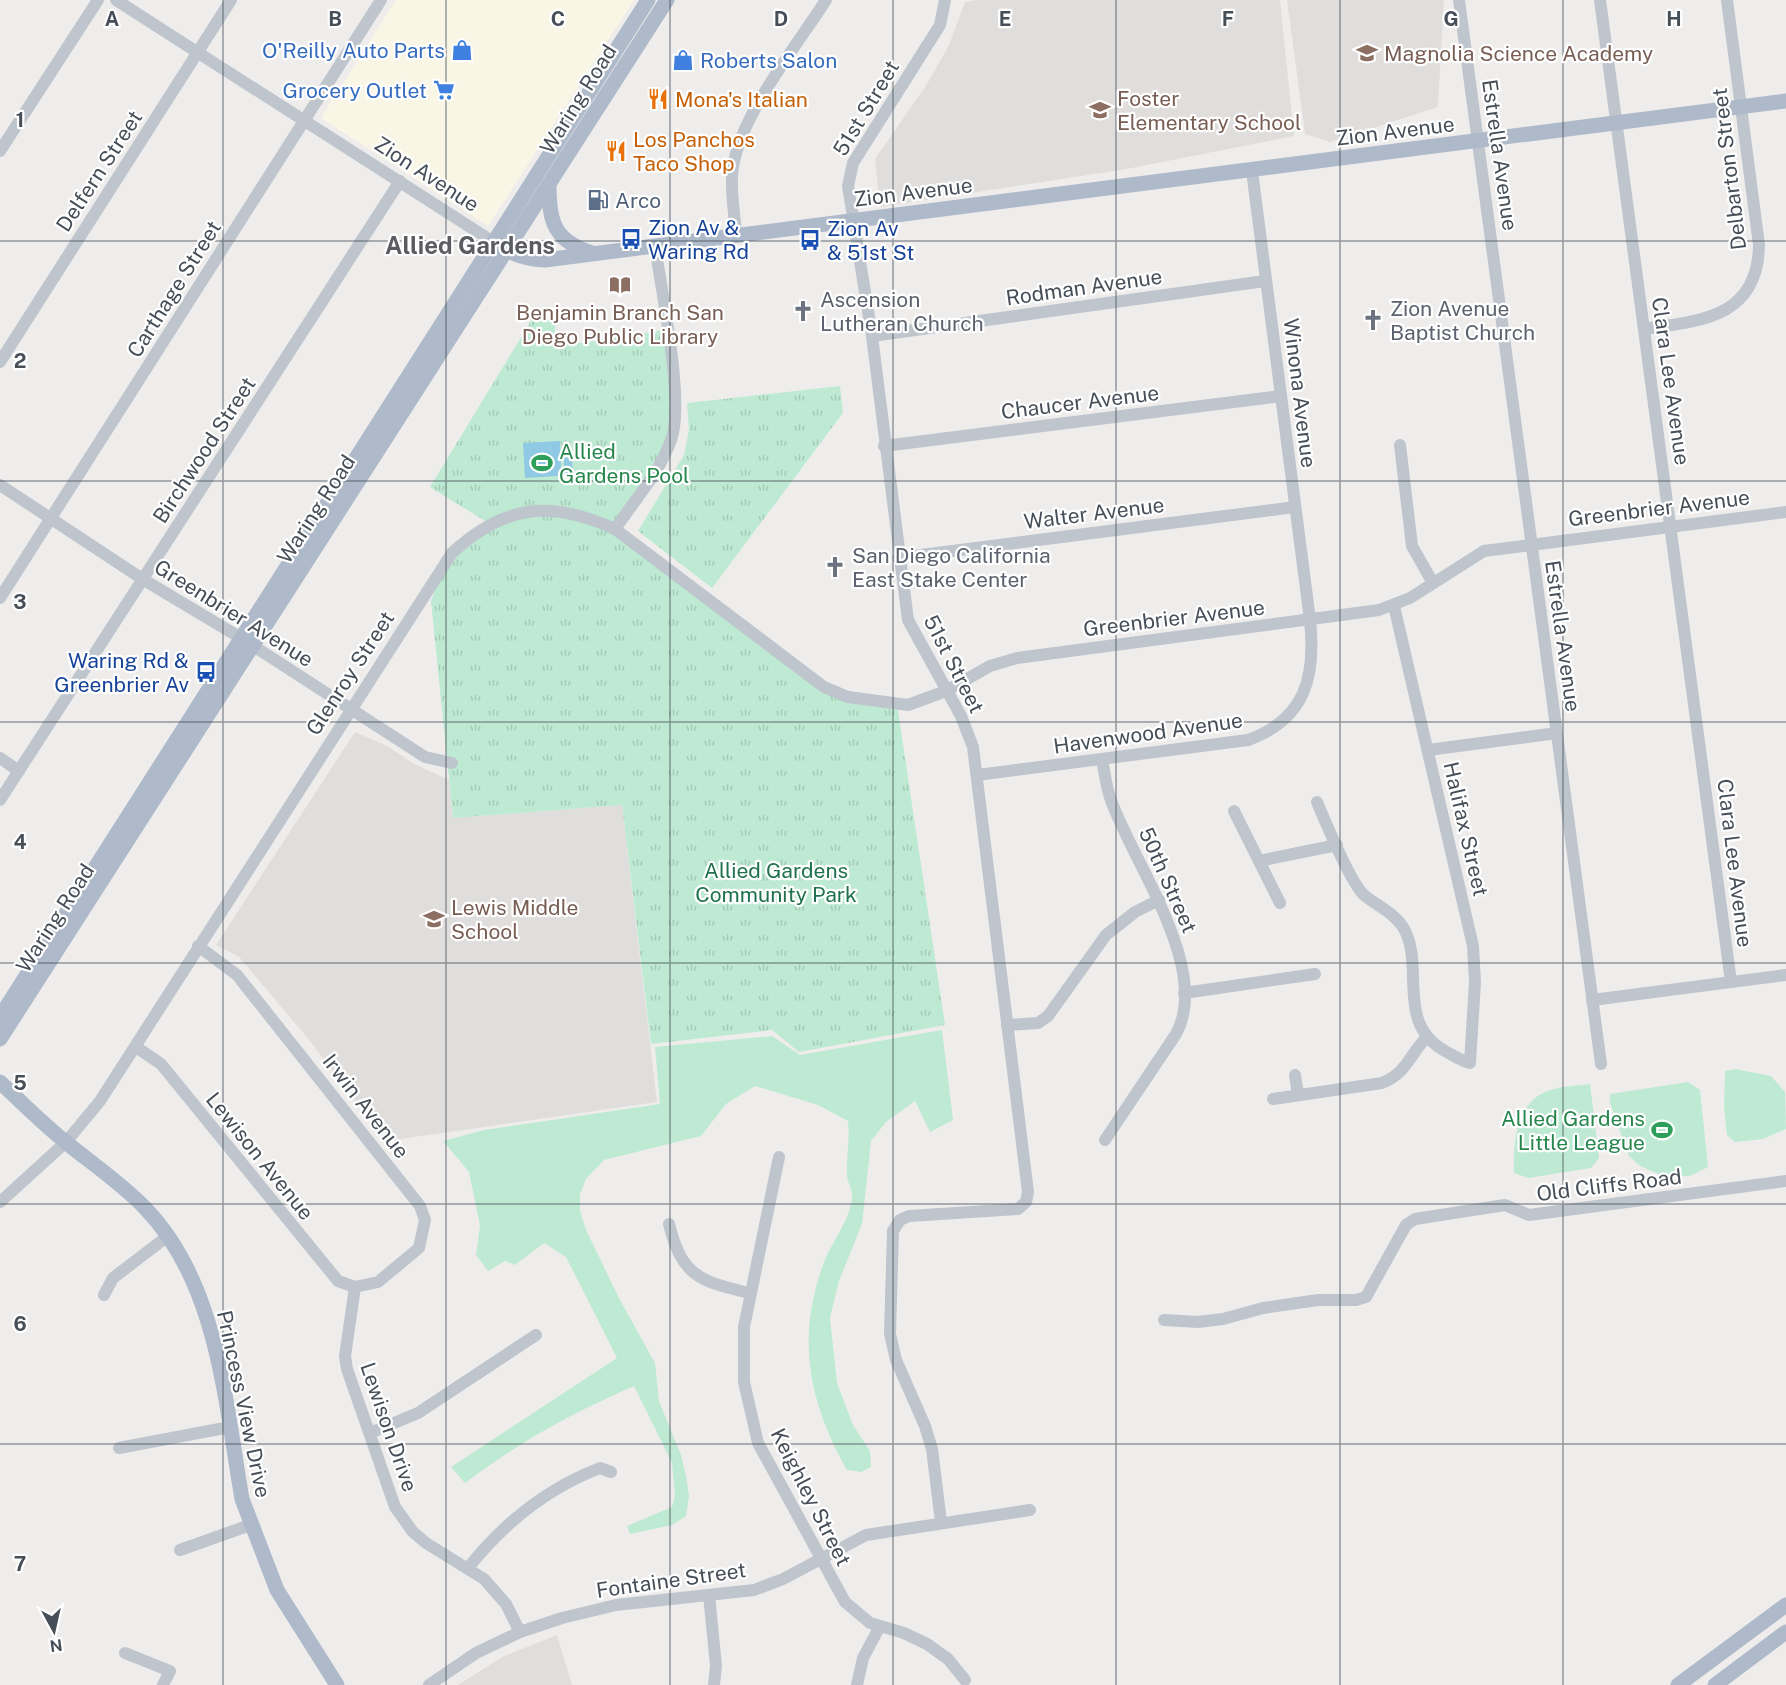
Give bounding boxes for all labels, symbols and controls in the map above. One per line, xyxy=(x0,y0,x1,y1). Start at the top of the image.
text: A xyxy=(105,7,119,31)
text: B xyxy=(328,7,342,31)
text: C xyxy=(551,7,565,31)
text: D xyxy=(774,7,788,31)
text: E xyxy=(999,7,1011,31)
text: F xyxy=(1222,7,1234,31)
text: G xyxy=(1443,7,1459,31)
text: H xyxy=(1666,7,1682,31)
place label: O'Reilly Auto Parts xyxy=(262,38,445,63)
shop icon: O'Reilly Auto Parts xyxy=(450,38,474,62)
street label: Waring Road xyxy=(534,40,622,158)
school or university icon: Magnolia Science Academy xyxy=(1355,41,1379,65)
place label: Magnolia Science Academy xyxy=(1384,41,1653,66)
shop icon: Roberts Salon xyxy=(671,48,695,72)
place label: Roberts Salon xyxy=(700,48,837,73)
street label: 51st Street xyxy=(828,56,904,160)
place label: Grocery Outlet xyxy=(283,78,427,103)
supermarket icon: Grocery Outlet xyxy=(432,78,456,102)
street label: Estrella Avenue xyxy=(1477,78,1523,232)
place label: Foster Elementary School xyxy=(1117,86,1301,135)
restaurant icon: Mona's Italian xyxy=(646,87,670,111)
place label: Mona's Italian xyxy=(675,87,808,112)
street label: Delbarton Street xyxy=(1707,87,1751,251)
school or university icon: Foster Elementary School xyxy=(1088,98,1112,122)
street label: Delfern Street xyxy=(51,106,147,236)
text: 1 xyxy=(16,108,24,132)
street label: Zion Avenue xyxy=(1334,111,1456,151)
place label: Los Panchos Taco Shop xyxy=(633,127,755,176)
street label: Zion Avenue xyxy=(370,131,484,217)
restaurant icon: Los Panchos Taco Shop xyxy=(604,139,628,163)
street label: Zion Avenue xyxy=(852,172,974,212)
fuel station icon: Arco xyxy=(586,188,610,212)
place label: Arco xyxy=(615,188,661,213)
place label: Zion Av & Waring Rd xyxy=(648,215,749,264)
street label: Carthage Street xyxy=(122,216,226,362)
place label: Zion Av & 51st St xyxy=(827,216,914,265)
bus stop icon: Zion Av & Waring Rd xyxy=(619,227,643,251)
bus stop icon: Zion Av & 51st St xyxy=(798,228,822,252)
district label: Allied Gardens xyxy=(385,231,555,259)
street label: Rodman Avenue xyxy=(1004,264,1164,310)
library icon: Benjamin Branch San Diego Public Library xyxy=(608,273,632,297)
place label: Ascension Lutheran Church xyxy=(820,287,984,336)
street label: Clara Lee Avenue xyxy=(1647,295,1695,467)
place label: Zion Avenue Baptist Church xyxy=(1390,296,1535,345)
church icon: Ascension Lutheran Church xyxy=(791,299,815,323)
place label: Benjamin Branch San Diego Public Library xyxy=(516,300,724,349)
church icon: Zion Avenue Baptist Church xyxy=(1361,308,1385,332)
street label: Winona Avenue xyxy=(1278,317,1322,469)
text: 2 xyxy=(14,349,26,373)
street label: Birchwood Street xyxy=(147,372,261,528)
street label: Chaucer Avenue xyxy=(1000,380,1160,424)
place label: Allied Gardens Pool xyxy=(559,439,689,488)
street label: Waring Road xyxy=(272,450,360,568)
sports icon: Allied Gardens Pool xyxy=(530,451,554,475)
street label: Greenbrier Avenue xyxy=(1567,484,1751,532)
street label: Walter Avenue xyxy=(1022,492,1166,534)
place label: San Diego California East Stake Center xyxy=(852,543,1051,592)
street label: Greenbrier Avenue xyxy=(150,554,318,672)
church icon: San Diego California East Stake Center xyxy=(823,555,847,579)
street label: Estrella Avenue xyxy=(1540,559,1586,713)
text: 3 xyxy=(13,590,27,614)
street label: Greenbrier Avenue xyxy=(1082,594,1266,642)
street label: Glenroy Street xyxy=(301,606,399,740)
street label: 51st Street xyxy=(919,611,989,717)
place label: Waring Rd & Greenbrier Av xyxy=(54,648,189,697)
bus stop icon: Waring Rd & Greenbrier Av xyxy=(194,660,218,684)
street label: Havenwood Avenue xyxy=(1052,707,1244,759)
street label: Halifax Street xyxy=(1438,759,1494,899)
street label: Clara Lee Avenue xyxy=(1712,777,1758,949)
street label: 50th Street xyxy=(1134,823,1202,937)
text: 4 xyxy=(13,830,27,854)
park label: Allied Gardens Community Park xyxy=(695,858,857,907)
street label: Waring Road xyxy=(11,859,99,977)
place label: Lewis Middle School xyxy=(451,895,578,944)
school or university icon: Lewis Middle School xyxy=(422,907,446,931)
street label: Irwin Avenue xyxy=(318,1049,414,1163)
text: 5 xyxy=(13,1071,27,1095)
street label: Lewison Avenue xyxy=(201,1087,319,1225)
place label: Allied Gardens Little League xyxy=(1501,1106,1645,1155)
sports icon: Allied Gardens Little League xyxy=(1650,1118,1674,1142)
street label: Old Cliffs Road xyxy=(1535,1164,1683,1206)
street label: Princess View Drive xyxy=(212,1308,276,1500)
text: 6 xyxy=(13,1312,27,1336)
street label: Lewison Drive xyxy=(355,1359,423,1495)
street label: Keighley Street xyxy=(766,1424,856,1570)
text: 7 xyxy=(14,1552,26,1576)
street label: Fontaine Street xyxy=(594,1557,748,1603)
north arrow xyxy=(24,1601,84,1661)
text: N xyxy=(48,1635,64,1656)

